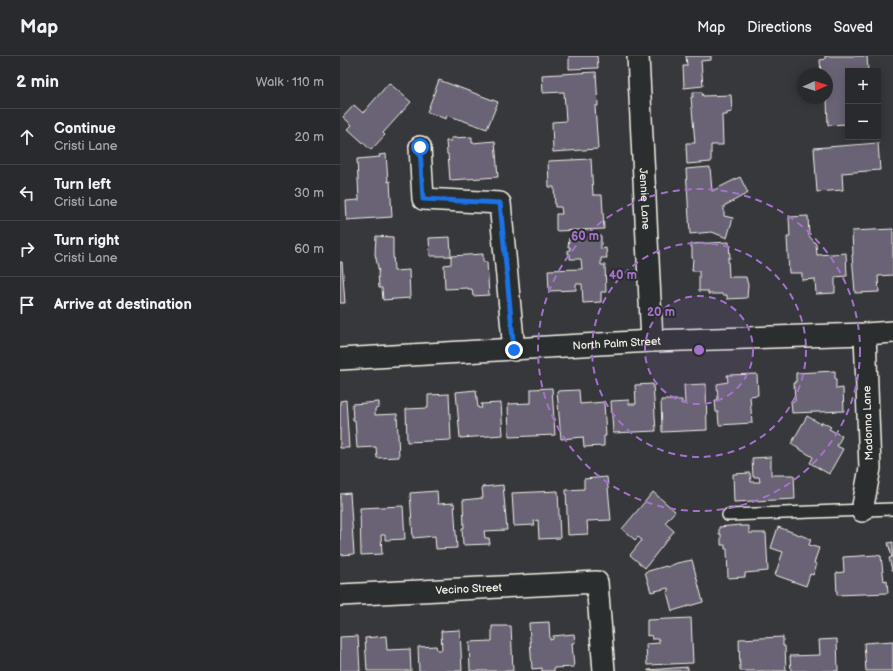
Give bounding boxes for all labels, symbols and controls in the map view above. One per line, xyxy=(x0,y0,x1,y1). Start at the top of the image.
text: Map xyxy=(20,16,58,39)
text: Map xyxy=(697,19,725,36)
text: Directions xyxy=(747,19,812,36)
text: Saved xyxy=(834,19,873,36)
north arrow xyxy=(797,68,833,104)
map controls xyxy=(845,68,881,140)
button: + xyxy=(845,68,881,104)
text: 2 min xyxy=(16,72,59,92)
text: Walk · 110 m xyxy=(256,74,324,90)
button: − xyxy=(845,104,881,140)
text: Continue xyxy=(54,119,116,138)
icon: ahead xyxy=(16,126,38,148)
text: 20 m xyxy=(294,129,324,145)
text: Cristi Lane xyxy=(54,138,117,154)
route start xyxy=(411,138,429,156)
street label: Jennie Lane xyxy=(637,168,653,230)
text: Turn left xyxy=(54,175,111,194)
icon: left xyxy=(16,182,38,204)
text: 30 m xyxy=(294,185,324,201)
text: Cristi Lane xyxy=(54,194,117,210)
text: 60 m xyxy=(571,229,599,244)
text: Turn right xyxy=(54,231,119,250)
icon: right xyxy=(16,238,38,260)
text: 60 m xyxy=(294,241,324,257)
text: Cristi Lane xyxy=(54,250,117,266)
text: 40 m xyxy=(609,268,637,283)
icon: arrive xyxy=(16,294,38,316)
text: Arrive at destination xyxy=(54,295,192,314)
text: 20 m xyxy=(647,305,675,320)
street label: North Palm Street xyxy=(572,334,661,352)
route end xyxy=(505,341,523,359)
centre of rings xyxy=(692,343,706,357)
street label: Madonna Lane xyxy=(860,385,876,461)
street label: Vecino Street xyxy=(435,580,503,597)

